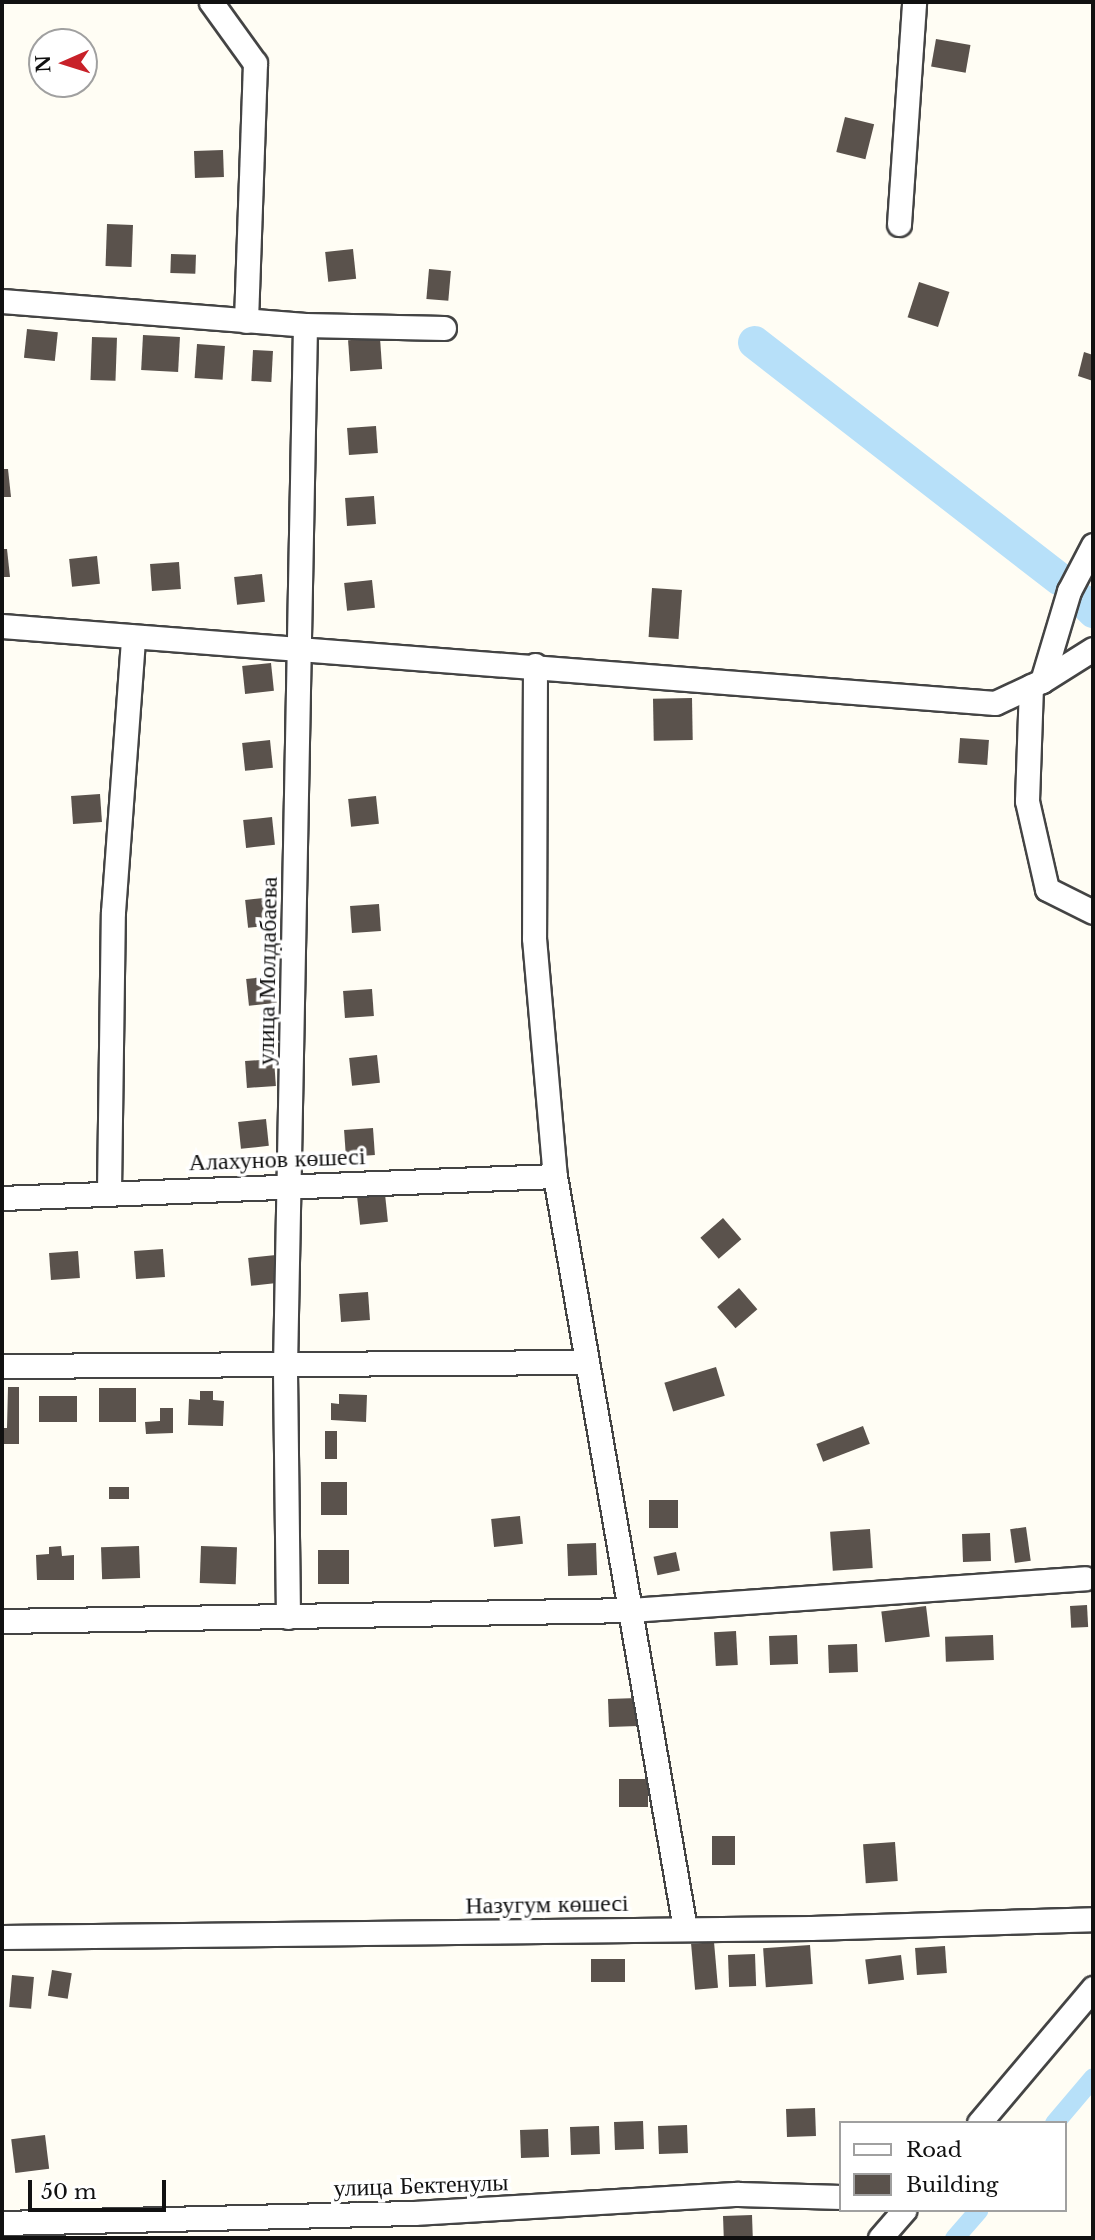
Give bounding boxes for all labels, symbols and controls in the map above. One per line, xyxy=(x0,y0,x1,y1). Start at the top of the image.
north arrow xyxy=(28,28,98,98)
text: N xyxy=(32,54,55,74)
street label: улица Молдабаева xyxy=(251,876,283,1066)
street label: Алахунов көшесі xyxy=(188,1142,366,1176)
street label: Назугум көшесі xyxy=(465,1888,629,1920)
legend xyxy=(839,2121,1067,2212)
text: Road xyxy=(906,2137,962,2163)
scale bar xyxy=(32,2166,170,2210)
street label: улица Бектенулы xyxy=(333,2168,509,2202)
text: Building xyxy=(906,2172,998,2198)
text: 50 m xyxy=(41,2179,96,2205)

